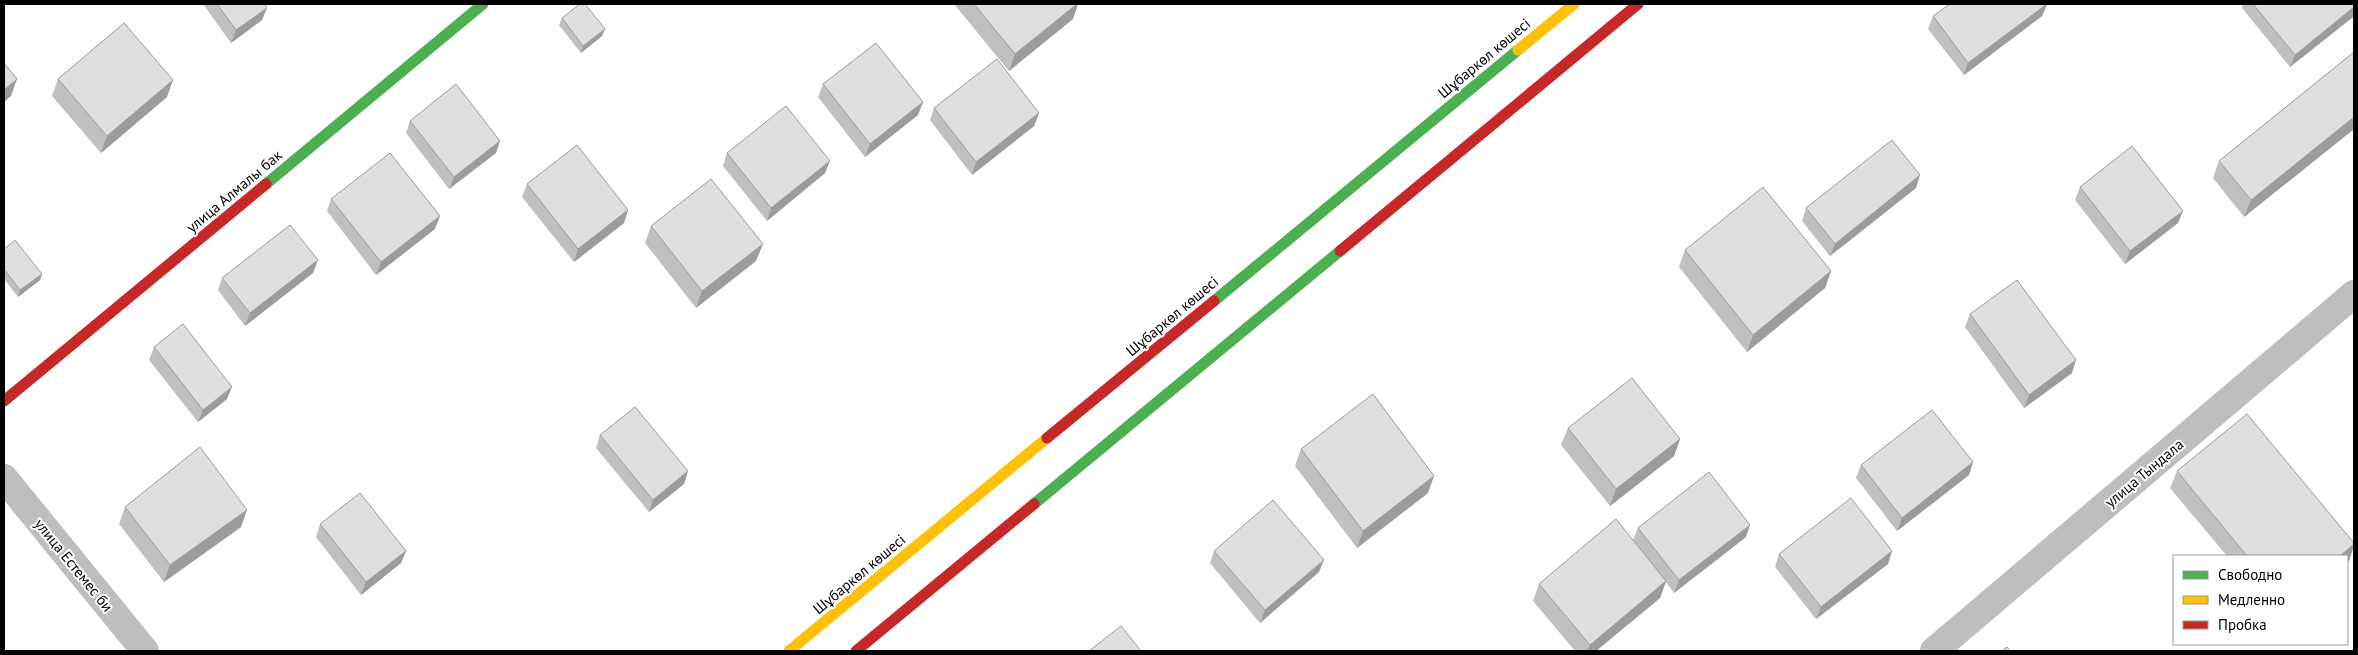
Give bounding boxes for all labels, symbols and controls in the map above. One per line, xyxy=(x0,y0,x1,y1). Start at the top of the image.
street label: Шұбаркөл көшесі xyxy=(1434,14,1534,102)
street label: улица Алмалы бак xyxy=(182,145,286,237)
street label: Шұбаркөл көшесі xyxy=(1122,272,1222,360)
street label: улица Тындала xyxy=(2101,435,2187,511)
street label: улица Естемес би xyxy=(31,515,117,615)
street label: Шұбаркөл көшесі xyxy=(809,530,909,618)
legend xyxy=(2173,555,2348,645)
text: Свободно xyxy=(2218,565,2282,584)
text: Медленно xyxy=(2218,590,2285,609)
text: Пробка xyxy=(2218,615,2267,634)

